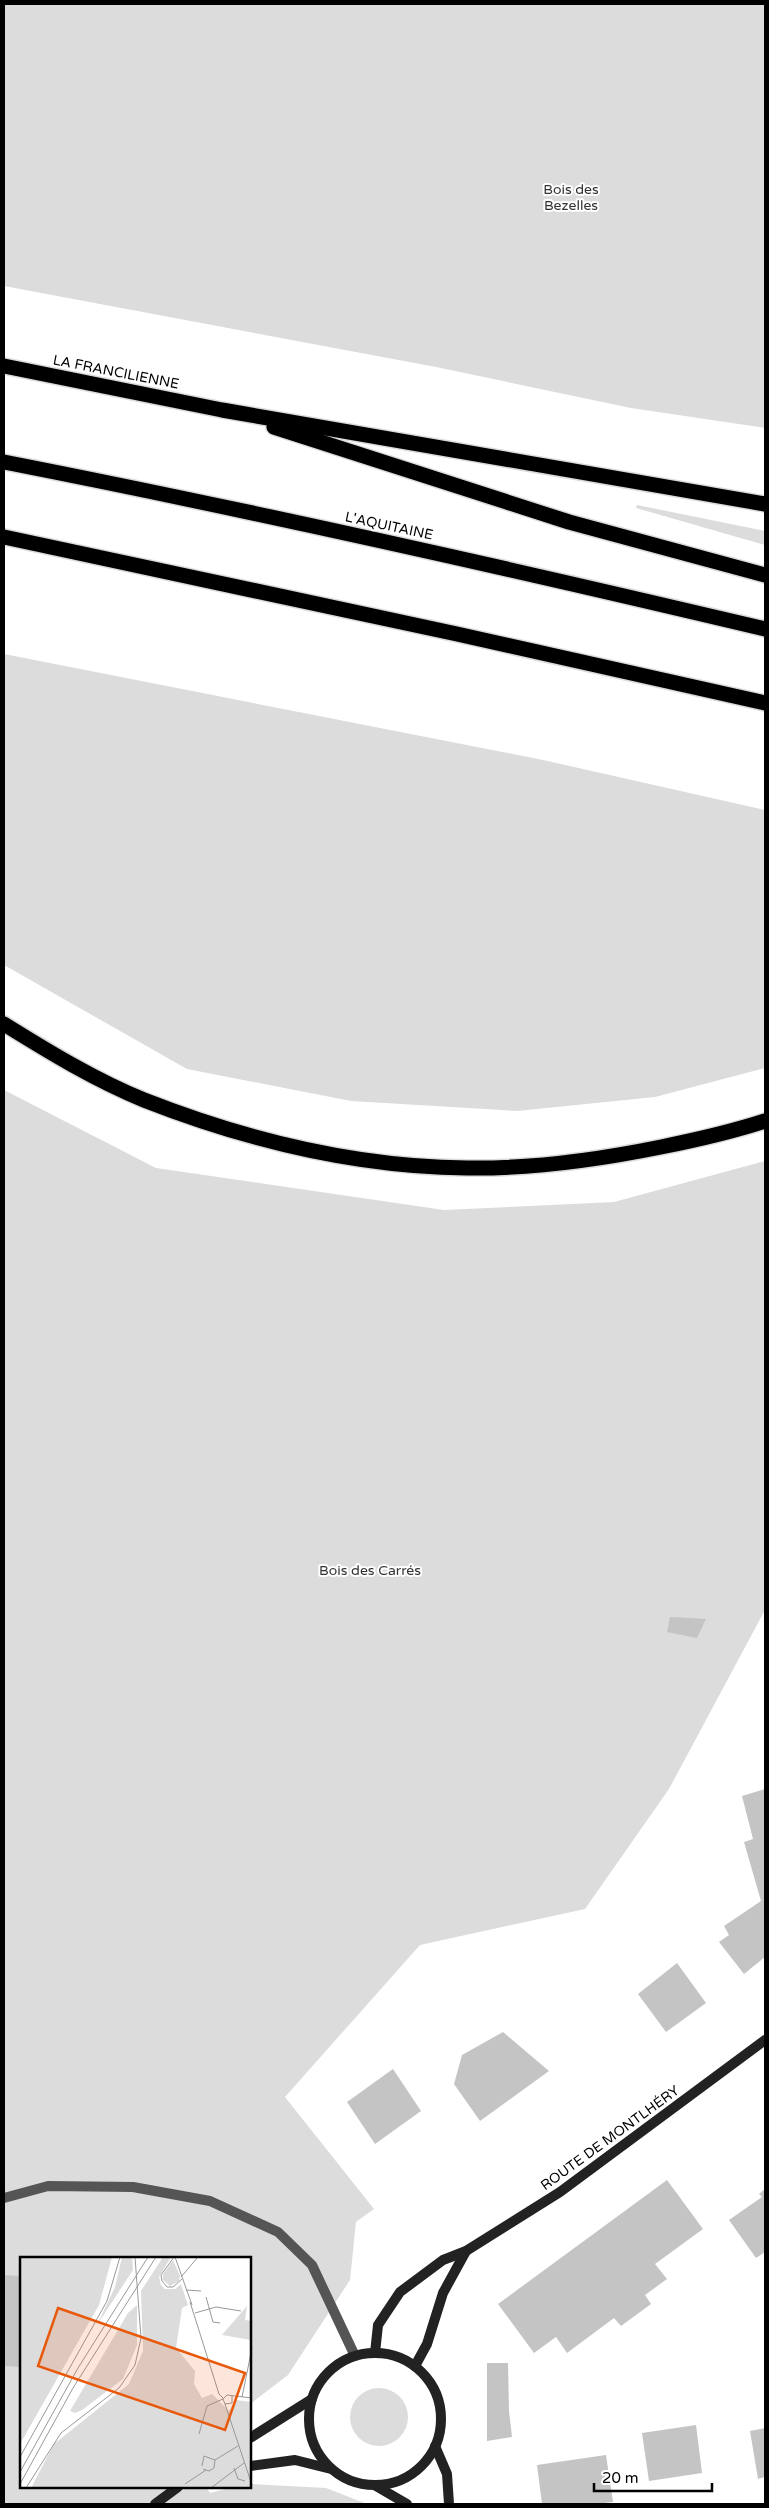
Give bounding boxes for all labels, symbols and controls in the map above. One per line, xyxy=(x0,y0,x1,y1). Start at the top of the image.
park label: Bois des Bezelles xyxy=(543,181,599,214)
street label: LA FRANCILIENNE xyxy=(51,351,181,393)
street label: L'AQUITAINE xyxy=(343,508,435,544)
park label: Bois des Carrés xyxy=(319,1562,421,1579)
street label: ROUTE DE MONTLHÉRY xyxy=(537,2082,683,2194)
inset map xyxy=(20,2257,251,2488)
scale bar xyxy=(594,2460,712,2492)
text: 20 m xyxy=(602,2469,639,2487)

